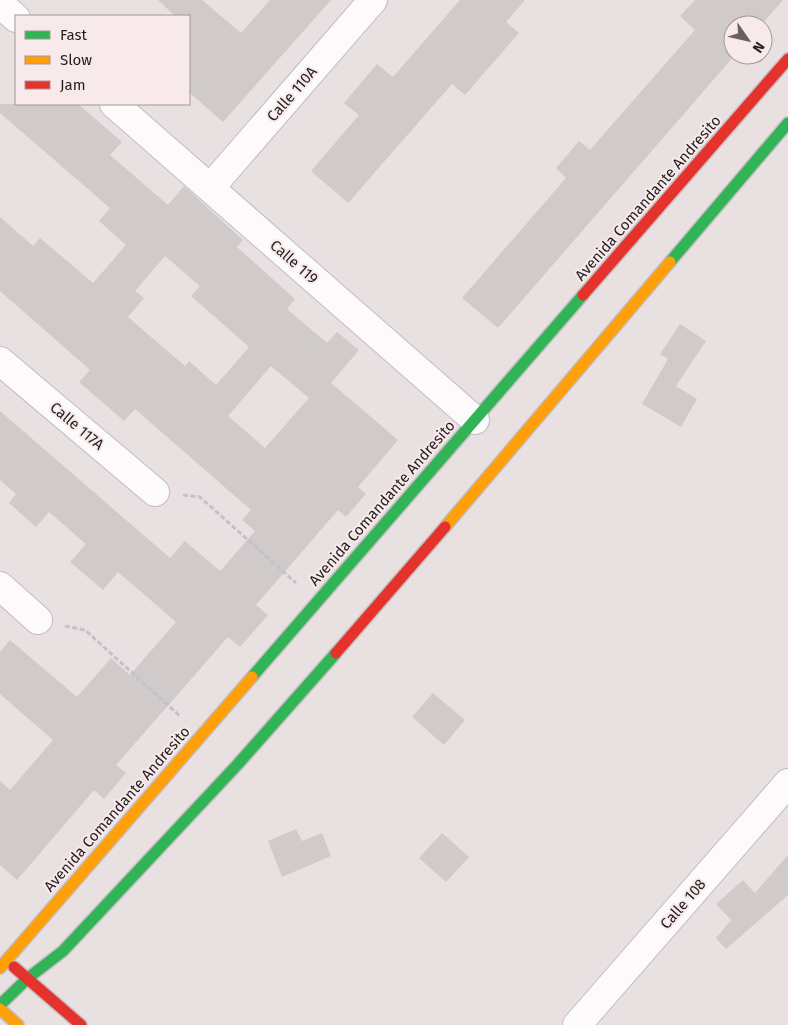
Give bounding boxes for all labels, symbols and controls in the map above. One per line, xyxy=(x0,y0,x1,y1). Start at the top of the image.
legend xyxy=(15,15,190,105)
north arrow xyxy=(723,15,773,65)
text: Fast xyxy=(60,26,87,44)
text: N xyxy=(749,38,768,56)
text: Slow xyxy=(60,51,92,69)
street label: Calle 110A xyxy=(263,63,321,125)
text: Jam xyxy=(60,76,86,94)
street label: Avenida Comandante Andresito xyxy=(571,112,725,284)
street label: Calle 119 xyxy=(266,236,322,288)
street label: Calle 117A xyxy=(46,398,108,454)
street label: Avenida Comandante Andresito xyxy=(305,417,459,589)
street label: Avenida Comandante Andresito xyxy=(40,723,194,895)
street label: Calle 108 xyxy=(656,875,710,933)

